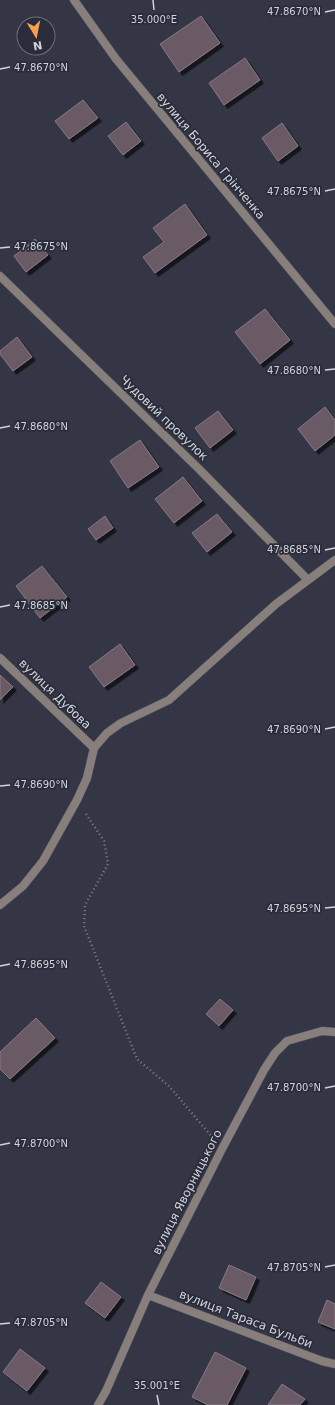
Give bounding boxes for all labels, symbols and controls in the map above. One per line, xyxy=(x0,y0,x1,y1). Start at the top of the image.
text: 47.8670°N xyxy=(267,6,321,17)
text: 35.000°E xyxy=(131,14,177,25)
north arrow xyxy=(16,16,56,56)
text: N xyxy=(32,38,43,53)
text: 47.8670°N xyxy=(14,62,68,73)
street label: вулиця Бориса Грінченка xyxy=(154,90,268,222)
text: 47.8675°N xyxy=(267,186,321,197)
text: 47.8675°N xyxy=(14,241,68,252)
text: 47.8680°N xyxy=(267,365,321,376)
street label: Чудовий провулок xyxy=(117,372,211,464)
text: 47.8680°N xyxy=(14,421,68,432)
text: 47.8685°N xyxy=(267,544,321,555)
text: 47.8685°N xyxy=(14,600,68,611)
street label: вулиця Дубова xyxy=(16,656,94,732)
text: 47.8690°N xyxy=(267,724,321,735)
text: 47.8690°N xyxy=(14,779,68,790)
text: 47.8695°N xyxy=(267,903,321,914)
text: 47.8695°N xyxy=(14,959,68,970)
text: 47.8700°N xyxy=(267,1082,321,1093)
street label: вулиця Яворницького xyxy=(149,1127,225,1257)
text: 47.8700°N xyxy=(14,1138,68,1149)
text: 47.8705°N xyxy=(267,1262,321,1273)
street label: вулиця Тараса Бульби xyxy=(177,1287,315,1351)
text: 47.8705°N xyxy=(14,1317,68,1328)
text: 35.001°E xyxy=(134,1380,180,1391)

